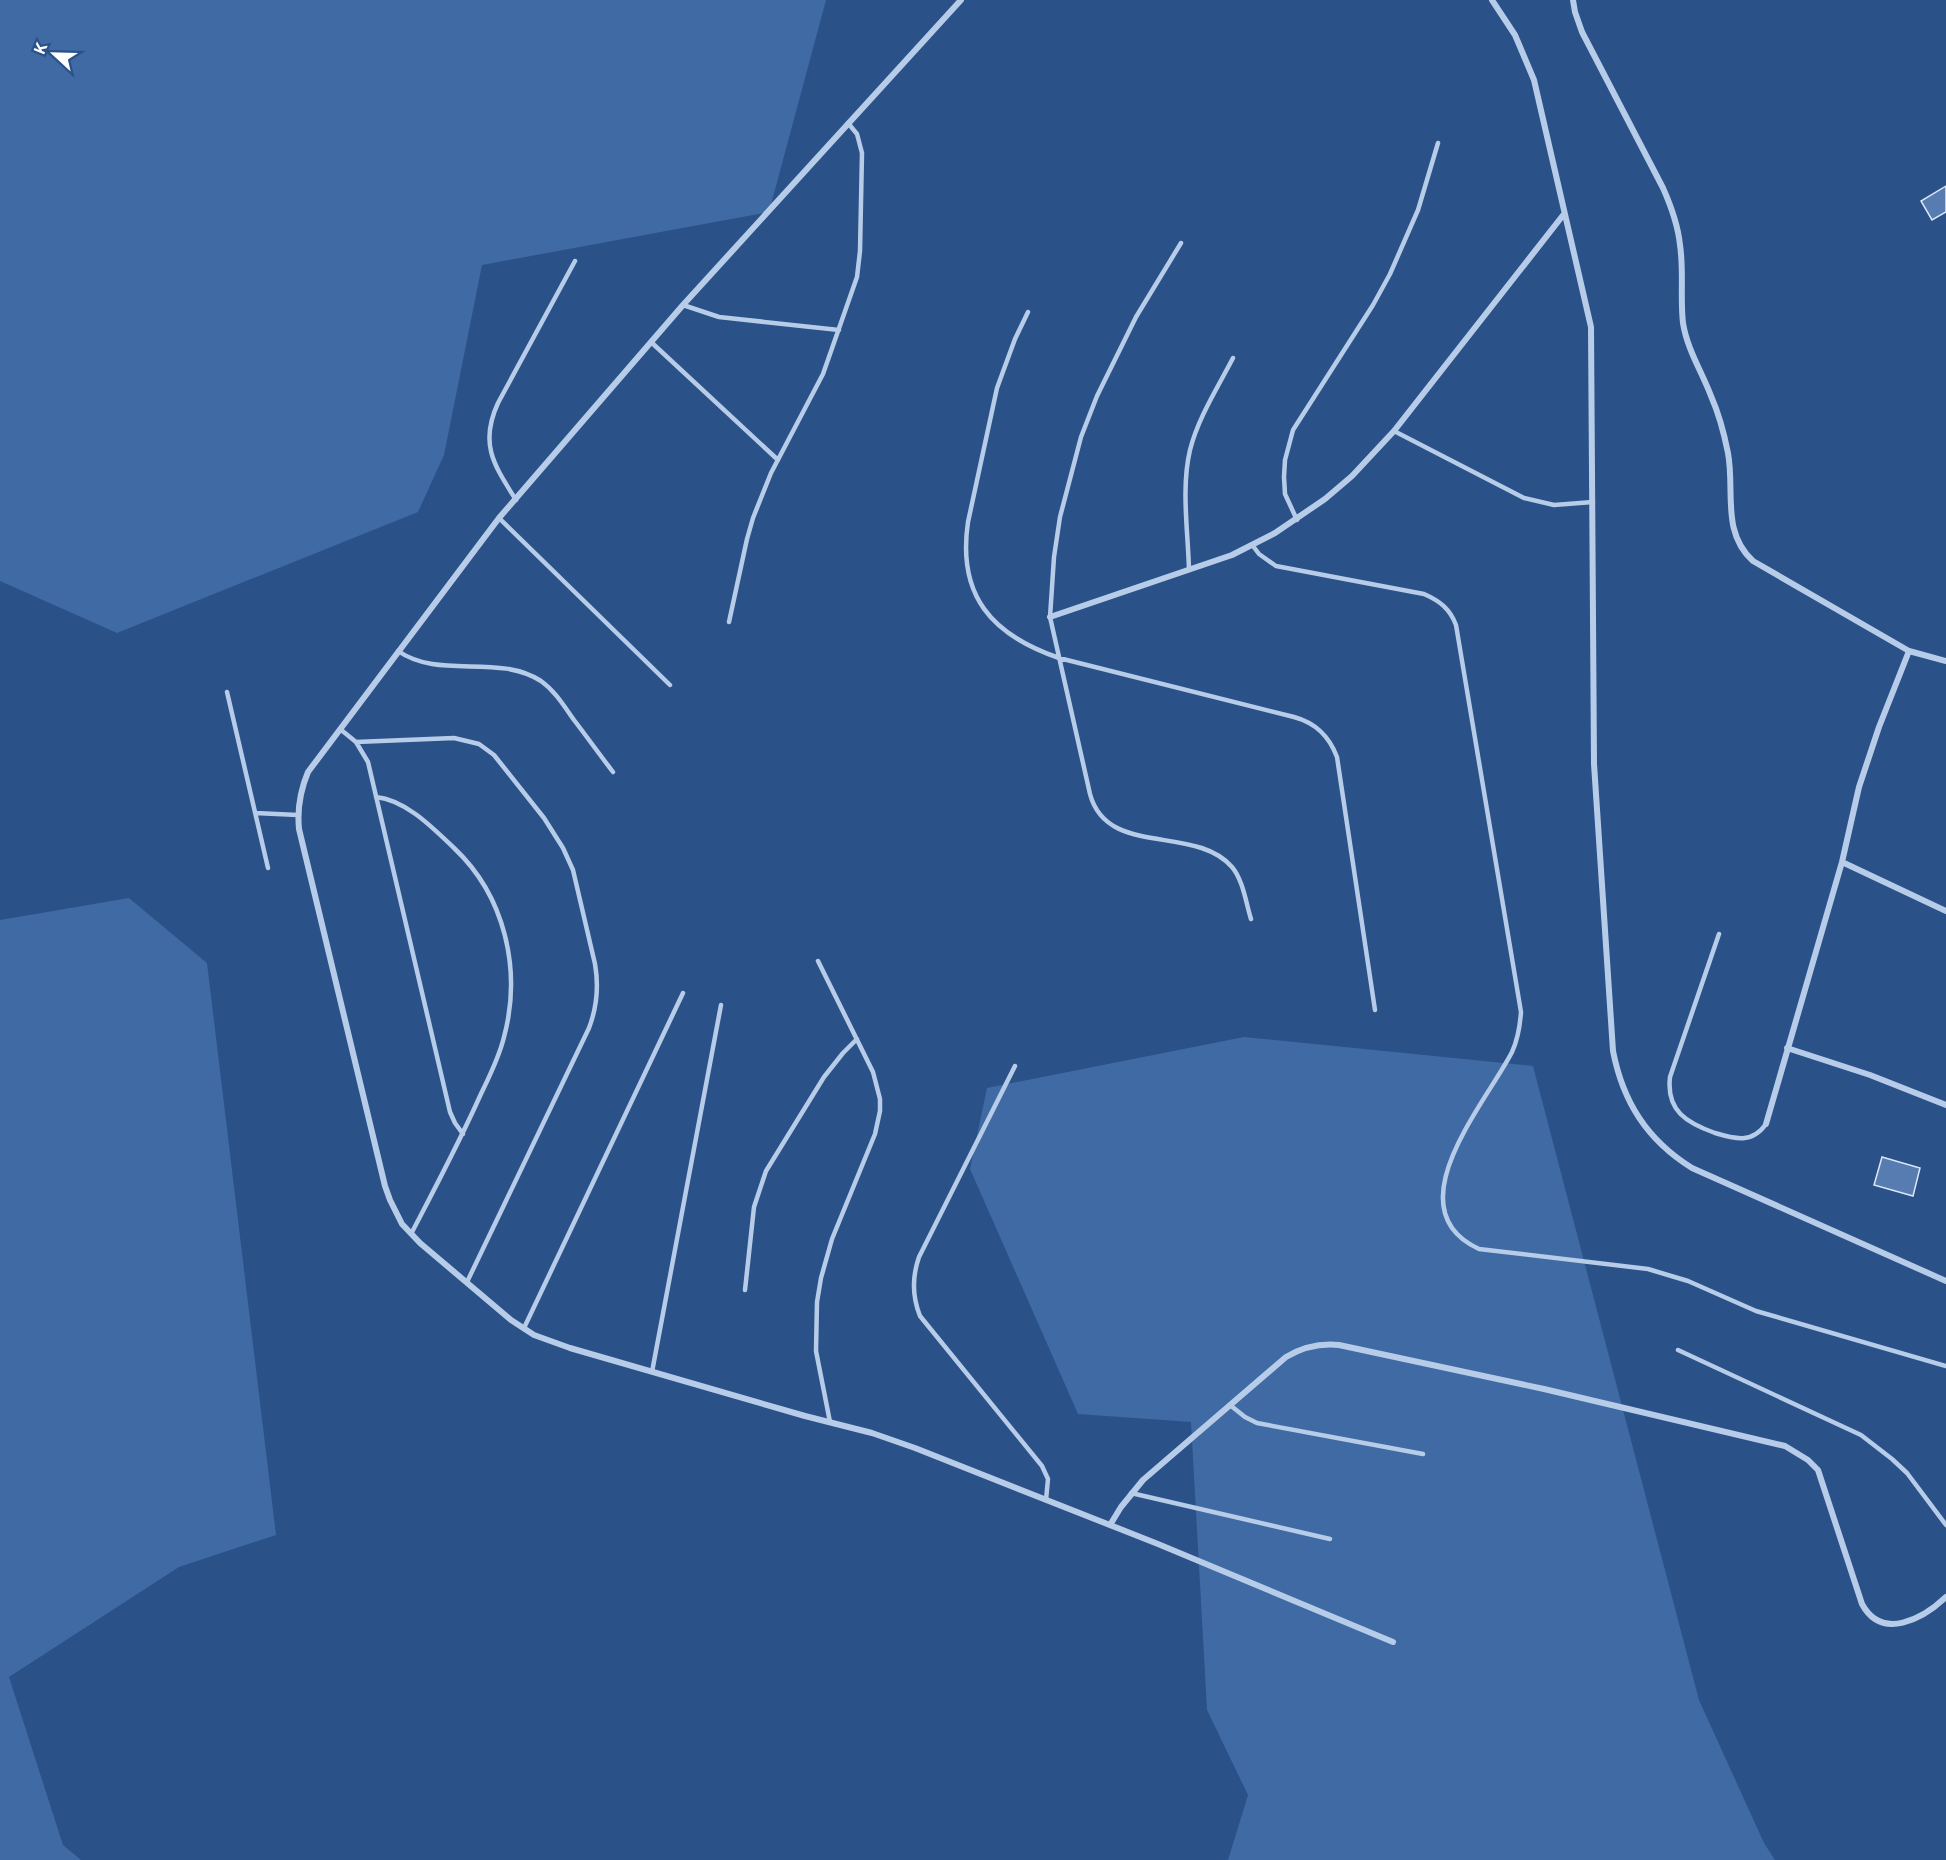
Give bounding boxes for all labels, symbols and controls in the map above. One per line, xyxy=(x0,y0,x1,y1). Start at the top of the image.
north arrow xyxy=(24,24,84,84)
text: K xyxy=(30,40,52,57)

